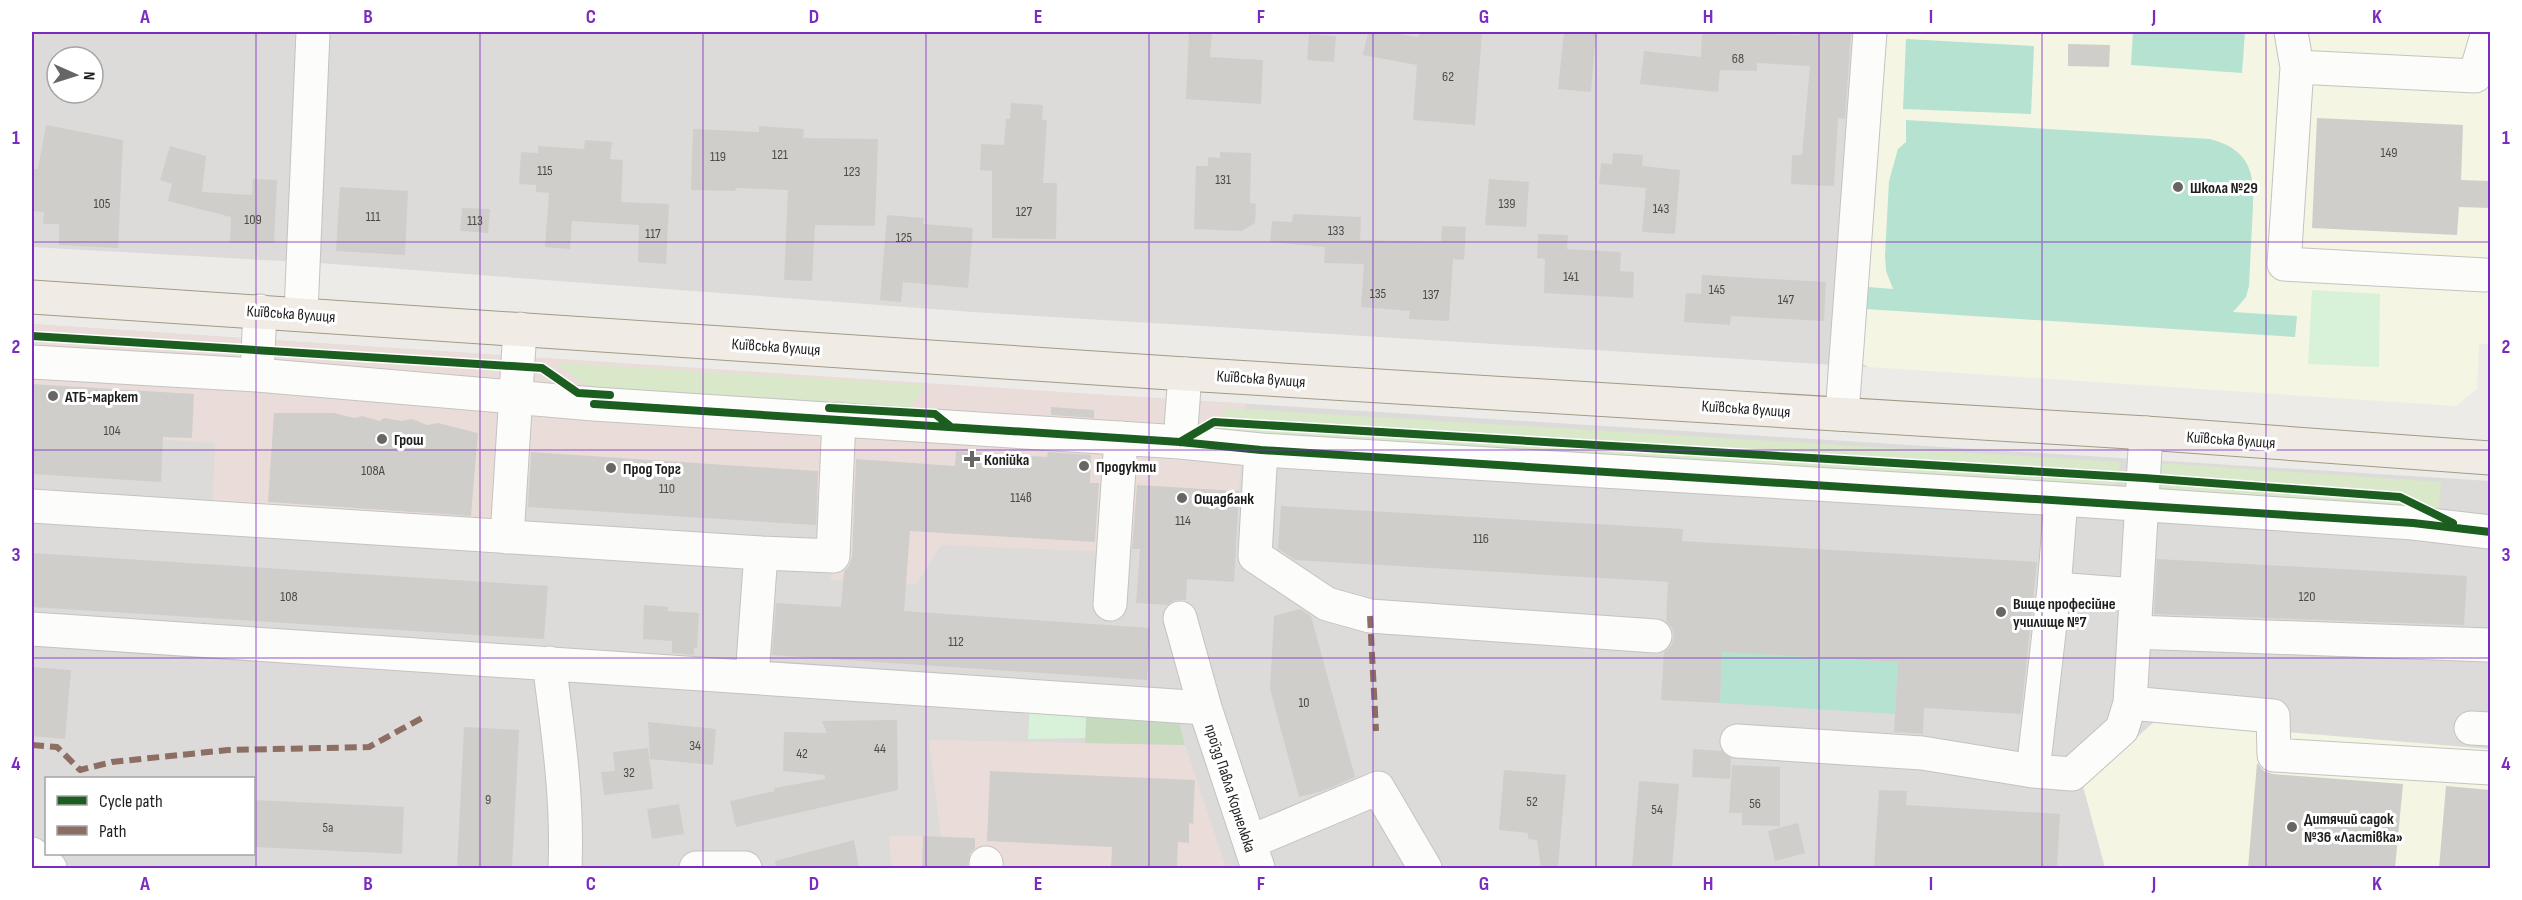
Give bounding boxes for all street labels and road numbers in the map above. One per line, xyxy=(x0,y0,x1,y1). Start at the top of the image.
street label: Київська вулиця xyxy=(246,302,336,327)
street label: Київська вулиця xyxy=(731,335,821,360)
street label: Київська вулиця xyxy=(1216,367,1306,392)
street label: Київська вулиця xyxy=(1701,397,1791,422)
street label: Київська вулиця xyxy=(2186,428,2276,453)
street label: проїзд Павла Корнелюка xyxy=(1200,722,1259,855)

